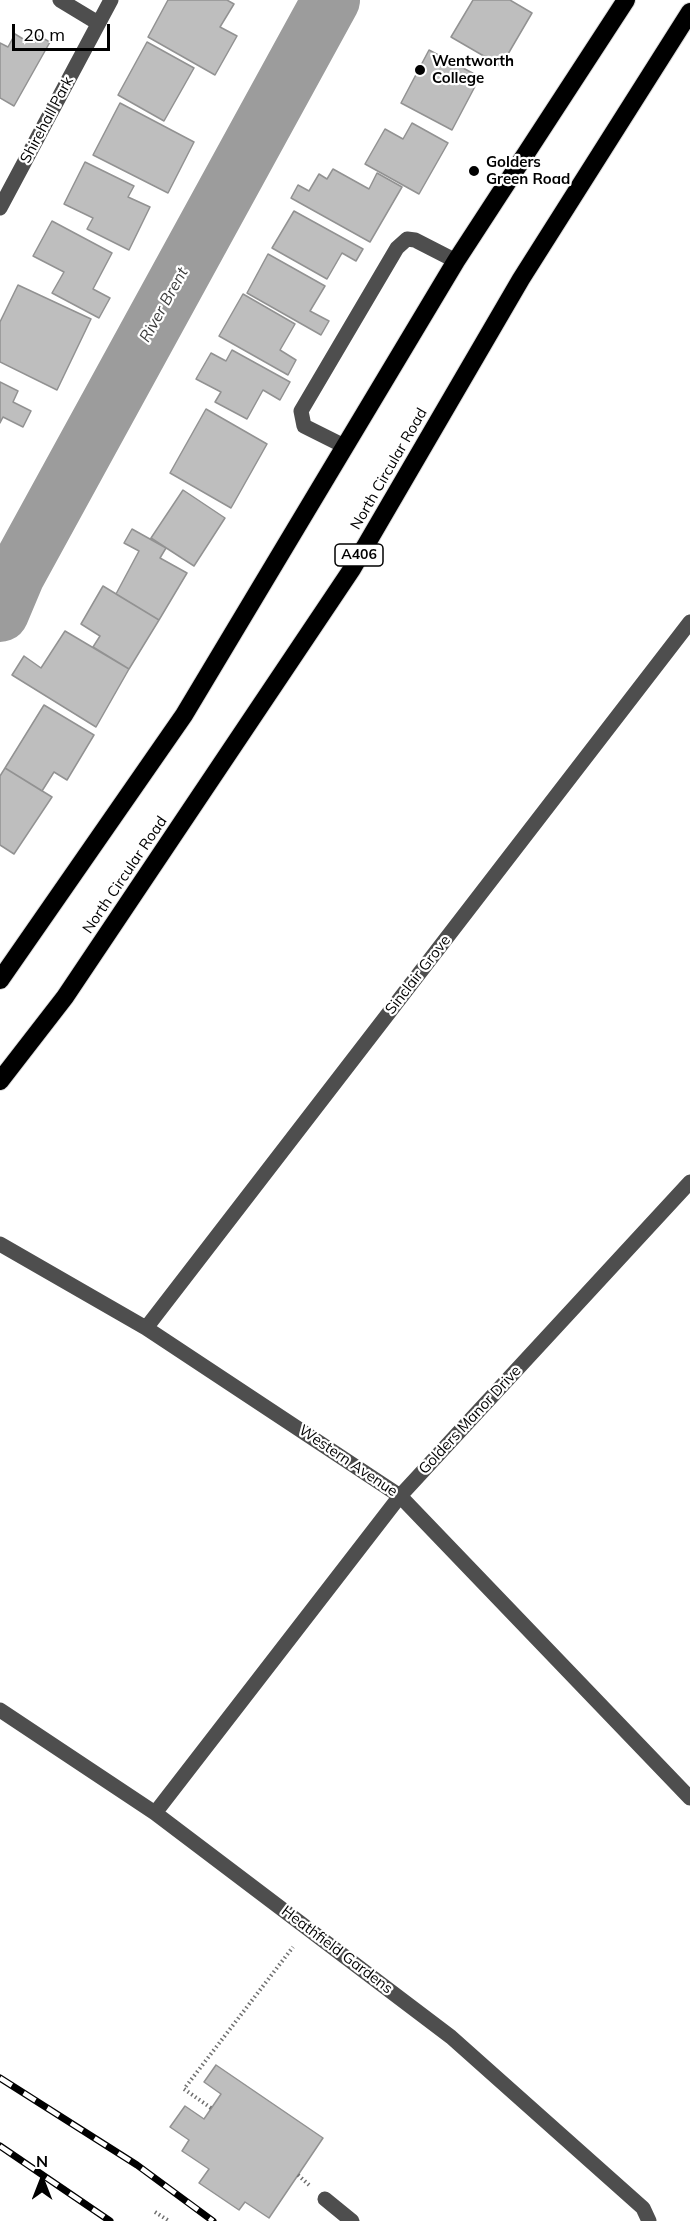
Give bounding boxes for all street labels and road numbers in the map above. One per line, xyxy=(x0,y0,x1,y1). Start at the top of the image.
street label: Shirehall Park xyxy=(17,74,77,166)
street label: North Circular Road xyxy=(347,405,431,533)
road number: A406 xyxy=(335,544,383,566)
street label: North Circular Road xyxy=(79,813,171,937)
street label: Sinclair Grove xyxy=(382,932,454,1018)
street label: Golders Manor Drive xyxy=(415,1362,525,1478)
street label: Western Avenue xyxy=(295,1421,401,1501)
street label: Heathfield Gardens xyxy=(278,1902,396,1998)

